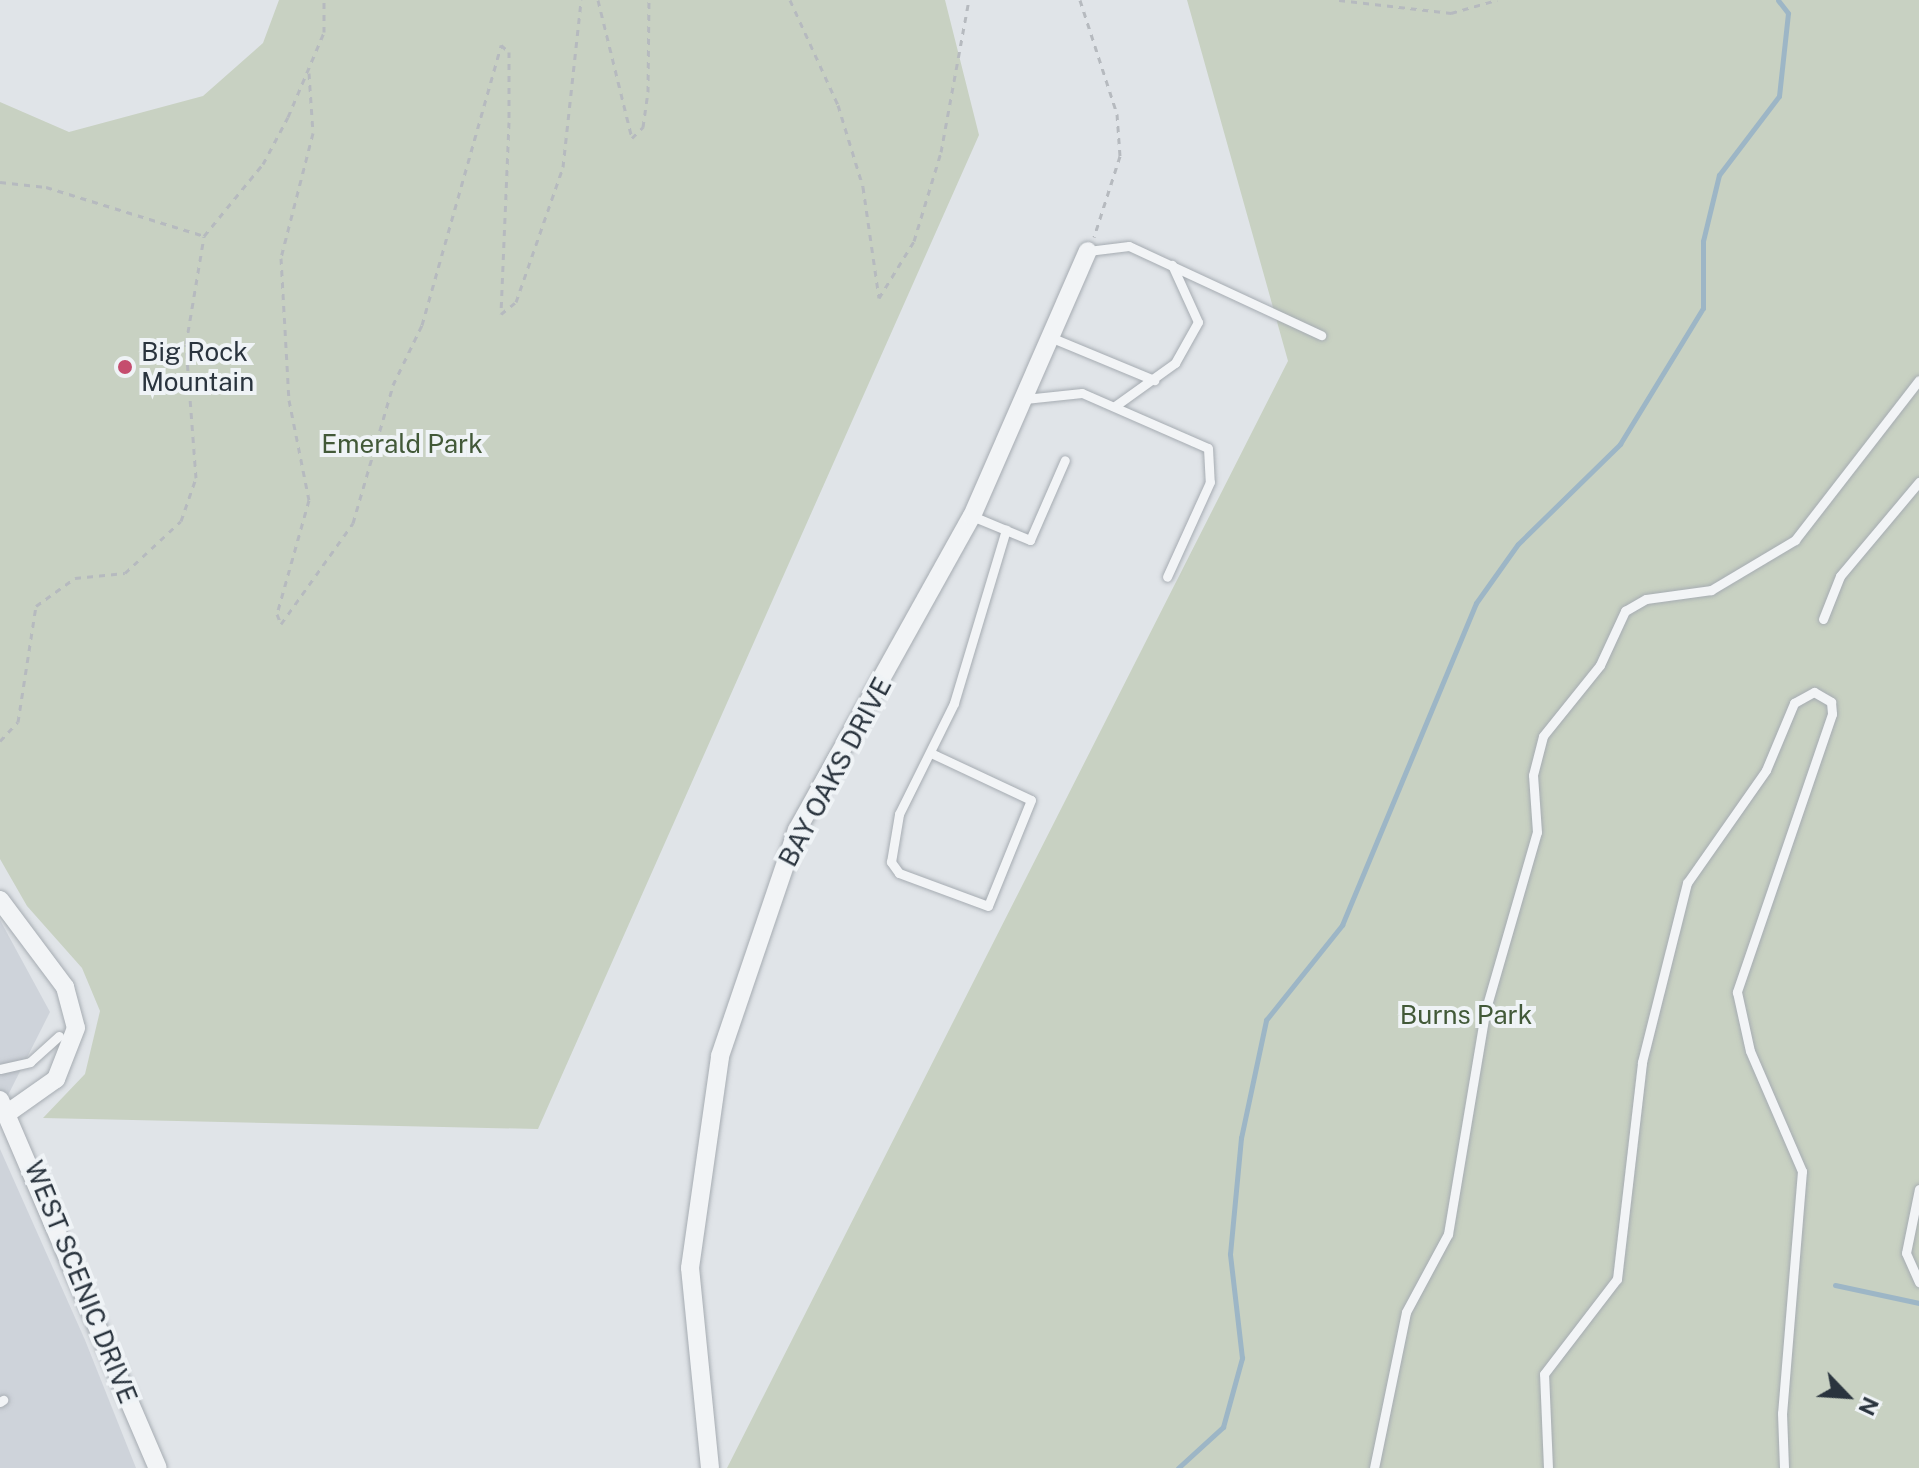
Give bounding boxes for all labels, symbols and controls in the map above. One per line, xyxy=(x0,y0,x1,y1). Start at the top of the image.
place label: Big Rock Mountain xyxy=(141,336,254,398)
marker: Big Rock Mountain xyxy=(116,358,134,376)
park label: Emerald Park xyxy=(321,428,483,460)
street label: BAY OAKS DRIVE xyxy=(772,672,898,872)
park label: Burns Park xyxy=(1400,999,1532,1031)
street label: WEST SCENIC DRIVE xyxy=(18,1156,144,1408)
north arrow xyxy=(1807,1356,1887,1436)
text: N xyxy=(1853,1393,1884,1419)

